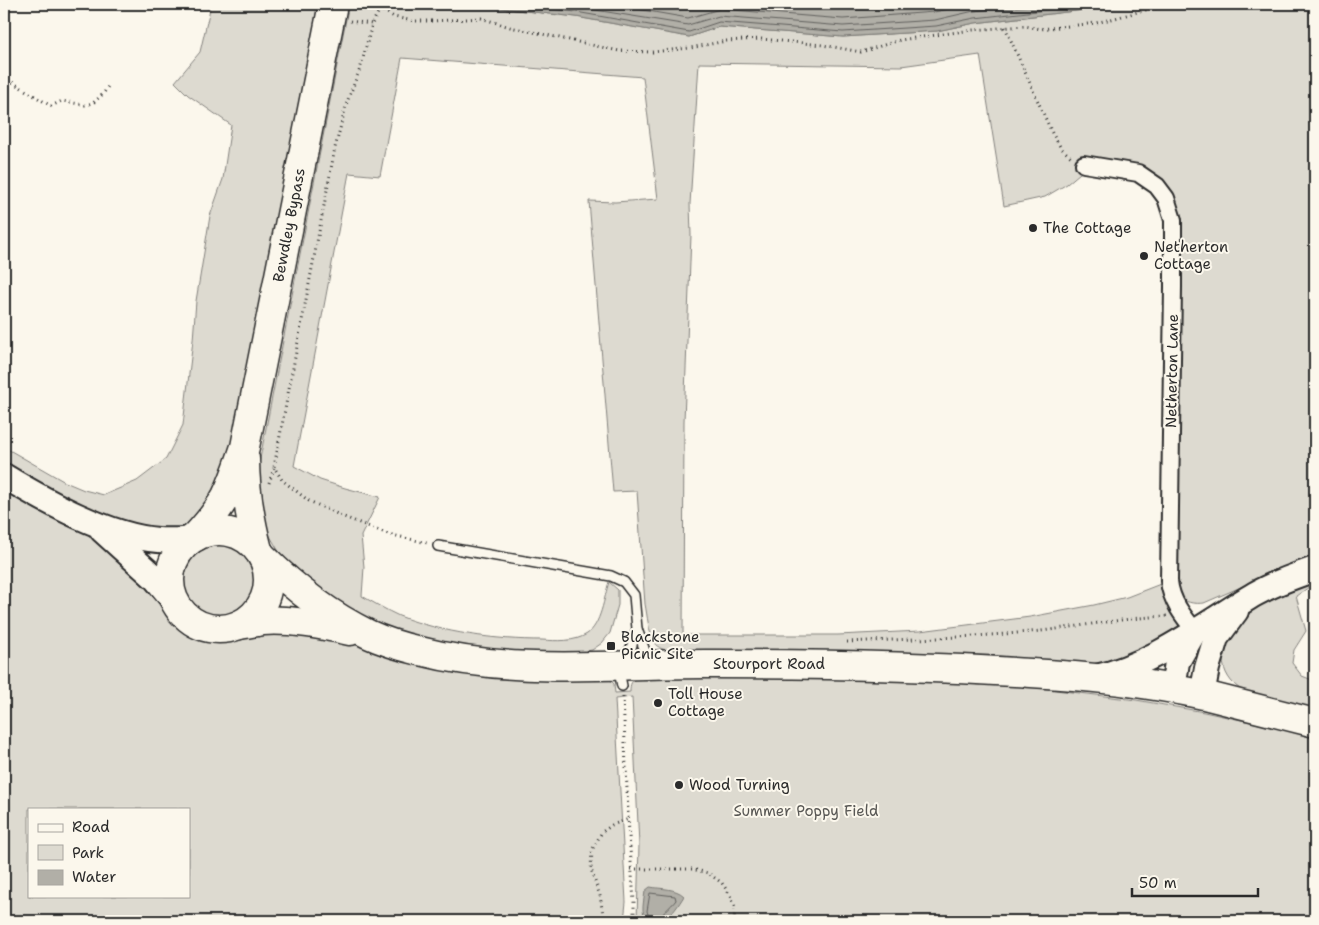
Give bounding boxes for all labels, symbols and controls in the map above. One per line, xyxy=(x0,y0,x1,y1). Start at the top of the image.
street label: Bewdley Bypass xyxy=(268,166,310,284)
place label: The Cottage xyxy=(1043,218,1131,238)
marker: The Cottage xyxy=(1027,222,1039,234)
place label: Netherton Cottage xyxy=(1154,237,1228,274)
marker: Netherton Cottage xyxy=(1138,250,1150,262)
street label: Netherton Lane xyxy=(1161,314,1183,428)
place label: Blackstone Picnic Site xyxy=(621,627,700,664)
marker: Blackstone Picnic Site xyxy=(605,640,617,652)
street label: Stourport Road xyxy=(713,654,826,674)
place label: Toll House Cottage xyxy=(668,684,743,721)
marker: Toll House Cottage xyxy=(652,697,664,709)
place label: Wood Turning xyxy=(689,775,790,795)
marker: Wood Turning xyxy=(673,779,685,791)
park label: Summer Poppy Field xyxy=(733,801,879,821)
legend xyxy=(28,808,190,898)
text: Road xyxy=(72,817,110,837)
text: Park xyxy=(72,843,104,863)
scale bar xyxy=(1132,865,1258,897)
text: Water xyxy=(72,867,116,887)
text: 50 m xyxy=(1139,873,1177,893)

